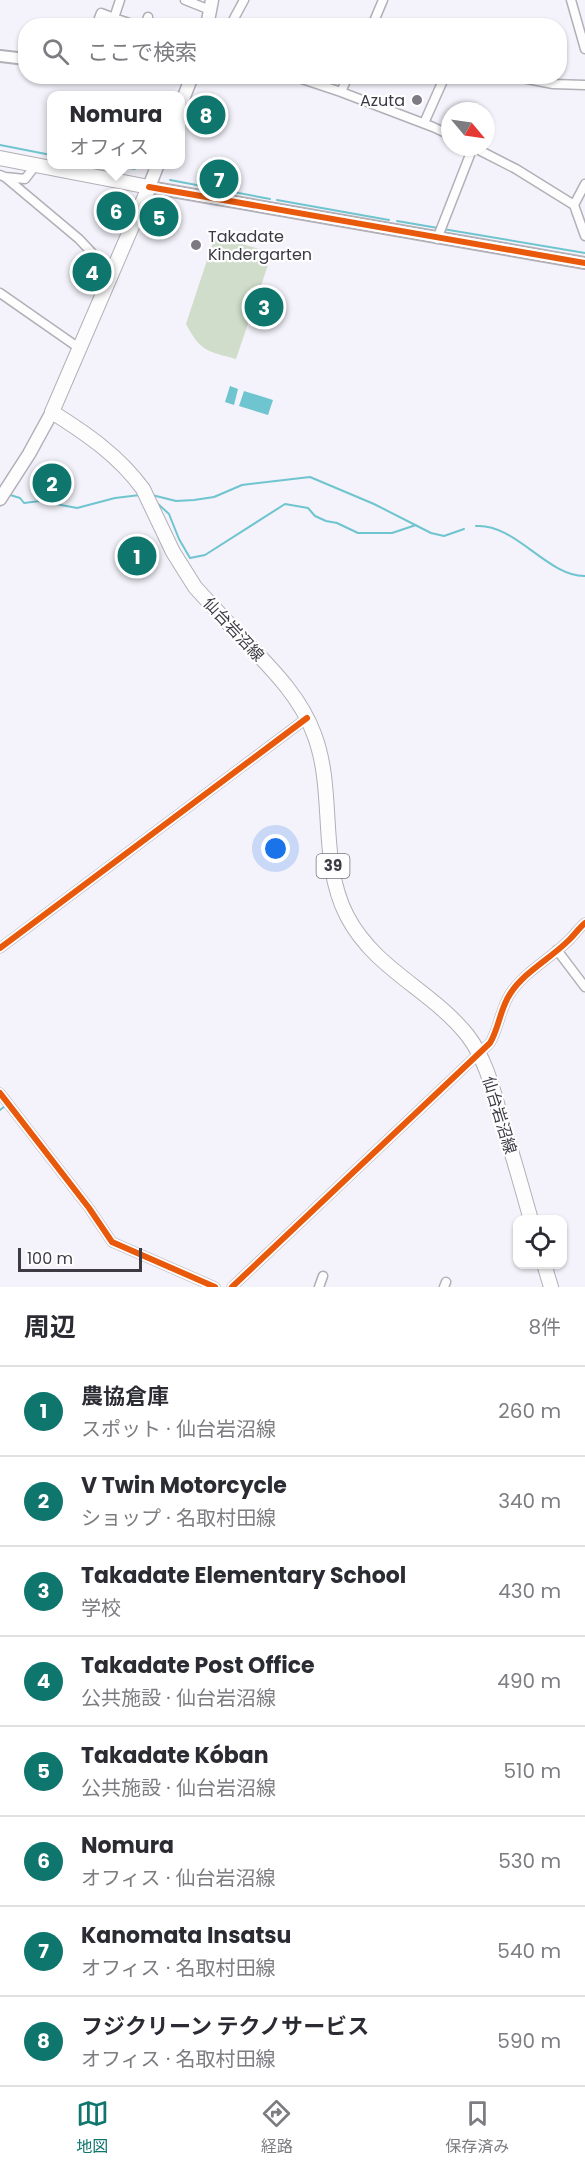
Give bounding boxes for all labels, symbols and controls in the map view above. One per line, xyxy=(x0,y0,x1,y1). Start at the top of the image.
search box xyxy=(18,18,567,84)
icon: search xyxy=(39,35,72,68)
text: ここで検索 xyxy=(87,37,197,68)
place label: Azuta xyxy=(360,89,405,112)
popup xyxy=(47,91,185,169)
pin: 8 xyxy=(186,92,226,138)
marker: Azuta xyxy=(410,93,424,107)
text: Nomura xyxy=(69,99,163,130)
north arrow xyxy=(441,102,495,156)
text: オフィス xyxy=(69,133,149,161)
pin: 7 xyxy=(200,156,238,201)
pin: 6 xyxy=(96,188,136,234)
pin: 5 xyxy=(140,194,178,240)
place label: Takadate Kindergarten xyxy=(208,225,312,266)
marker: Takadate Kindergarten xyxy=(189,238,203,252)
pin: 4 xyxy=(72,250,112,294)
pin: 3 xyxy=(244,284,284,330)
pin: 2 xyxy=(32,460,72,506)
pin: 1 xyxy=(118,534,156,578)
street label: 仙台岩沼線 xyxy=(198,592,269,666)
your location xyxy=(261,834,290,863)
road number: 39 xyxy=(316,854,350,878)
street label: 仙台岩沼線 xyxy=(477,1074,522,1157)
map controls xyxy=(513,1215,567,1269)
button: locate xyxy=(513,1215,567,1269)
scale bar xyxy=(18,1245,142,1272)
text: 100 m xyxy=(27,1247,73,1270)
text: 周辺 xyxy=(24,1309,76,1345)
text: 8件 xyxy=(528,1313,561,1341)
text: 農協倉庫 xyxy=(81,1381,169,1412)
text: 1 xyxy=(40,1397,47,1425)
text: 260 m xyxy=(498,1397,561,1425)
text: スポット · 仙台岩沼線 xyxy=(81,1415,276,1443)
text: V Twin Motorcycle xyxy=(81,1470,287,1501)
text: 2 xyxy=(38,1487,49,1515)
text: 340 m xyxy=(498,1487,561,1515)
text: ショップ · 名取村田線 xyxy=(81,1504,276,1532)
text: Takadate Elementary School xyxy=(81,1560,406,1591)
text: 3 xyxy=(37,1577,50,1605)
text: 430 m xyxy=(498,1577,561,1605)
text: 学校 xyxy=(81,1594,121,1622)
text: Takadate Post Office xyxy=(81,1650,315,1681)
text: 4 xyxy=(37,1667,50,1695)
text: 490 m xyxy=(497,1667,561,1695)
text: 公共施設 · 仙台岩沼線 xyxy=(81,1684,276,1712)
text: Takadate Kóban xyxy=(81,1740,269,1771)
text: 5 xyxy=(37,1757,50,1785)
text: 510 m xyxy=(504,1757,561,1785)
text: 公共施設 · 仙台岩沼線 xyxy=(81,1774,276,1802)
text: Nomura xyxy=(81,1830,174,1861)
text: 6 xyxy=(37,1847,50,1875)
text: 530 m xyxy=(498,1847,561,1875)
text: オフィス · 仙台岩沼線 xyxy=(81,1864,276,1892)
text: Kanomata Insatsu xyxy=(81,1920,291,1951)
text: 7 xyxy=(38,1937,49,1965)
text: 540 m xyxy=(497,1937,561,1965)
text: オフィス · 名取村田線 xyxy=(81,1954,276,1982)
text: フジクリーン テクノサービス xyxy=(81,2011,369,2042)
text: 8 xyxy=(37,2027,50,2055)
text: 590 m xyxy=(497,2027,561,2055)
text: オフィス · 名取村田線 xyxy=(81,2045,276,2073)
tab: 地図 xyxy=(76,2097,109,2159)
tab: 経路 xyxy=(260,2097,293,2159)
tab: 保存済み xyxy=(445,2097,509,2159)

